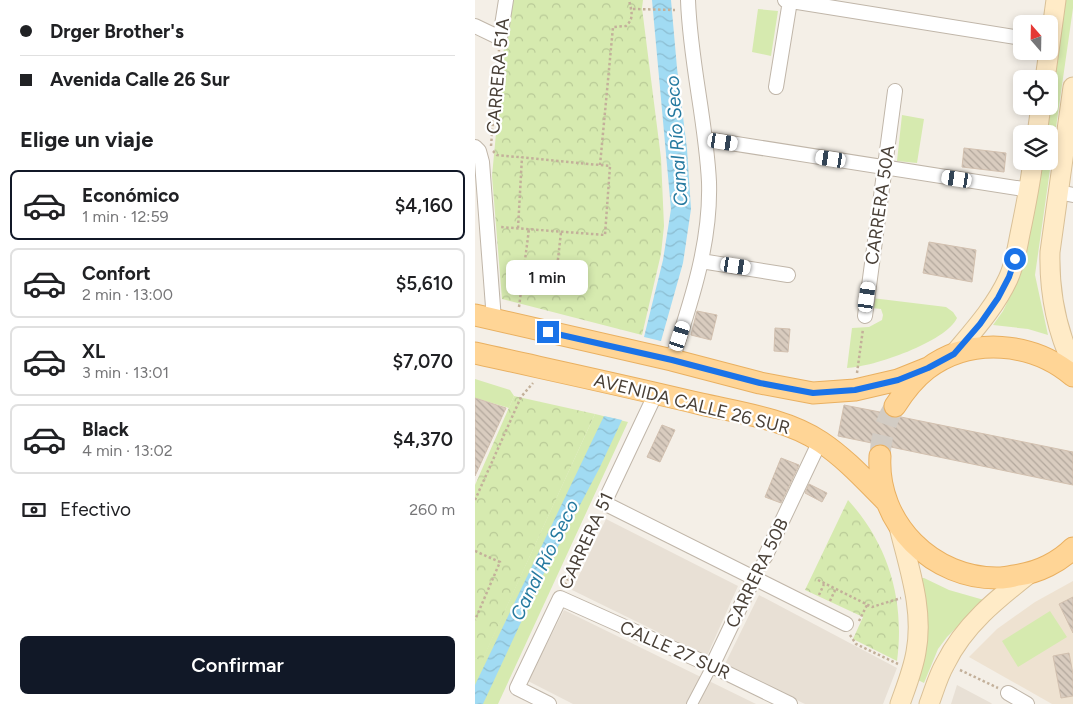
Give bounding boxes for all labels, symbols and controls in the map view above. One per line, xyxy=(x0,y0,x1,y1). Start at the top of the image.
north arrow xyxy=(1013,15,1057,60)
map controls xyxy=(1013,15,1058,170)
street label: CARRERA 51A xyxy=(482,17,514,135)
text: Drger Brother's xyxy=(50,20,184,43)
text: Avenida Calle 26 Sur xyxy=(50,68,230,91)
button: locate xyxy=(1013,70,1058,115)
water label: Canal Río Seco xyxy=(660,75,693,207)
button: layers xyxy=(1013,125,1058,170)
text: Elige un viaje xyxy=(20,126,153,153)
car xyxy=(707,132,738,152)
street label: CARRERA 50A xyxy=(861,144,899,266)
car xyxy=(815,149,846,169)
car xyxy=(941,169,972,189)
icon: car xyxy=(22,183,67,228)
text: Económico xyxy=(82,184,179,207)
text: $4,160 xyxy=(395,194,453,217)
text: 1 min · 12:59 xyxy=(82,207,169,226)
route start xyxy=(1004,248,1026,270)
car xyxy=(720,256,751,276)
callout: 1 min xyxy=(507,260,589,294)
icon: car xyxy=(22,261,67,306)
text: Confort xyxy=(82,262,151,285)
text: 1 min xyxy=(528,268,566,287)
text: $5,610 xyxy=(396,272,453,295)
car xyxy=(857,281,876,313)
text: 2 min · 13:00 xyxy=(82,285,173,304)
car xyxy=(668,319,691,353)
route end xyxy=(537,321,559,343)
icon: car xyxy=(22,339,67,384)
text: XL xyxy=(82,340,105,363)
text: $7,070 xyxy=(392,350,453,373)
text: 3 min · 13:01 xyxy=(82,363,169,382)
street label: AVENIDA CALLE 26 SUR xyxy=(592,369,792,439)
icon: car xyxy=(22,417,67,462)
text: Black xyxy=(82,418,129,441)
text: $4,370 xyxy=(393,428,453,451)
text: 4 min · 13:02 xyxy=(82,441,173,460)
street label: CARRERA 51 xyxy=(554,489,618,593)
icon: cash xyxy=(20,496,48,524)
water label: Canal Río Seco xyxy=(505,496,584,624)
text: Efectivo xyxy=(60,498,131,521)
text: 260 m xyxy=(409,500,455,519)
street label: CARRERA 50B xyxy=(721,515,793,631)
street label: CALLE 27 SUR xyxy=(617,616,733,684)
button: Confirmar xyxy=(20,636,455,694)

